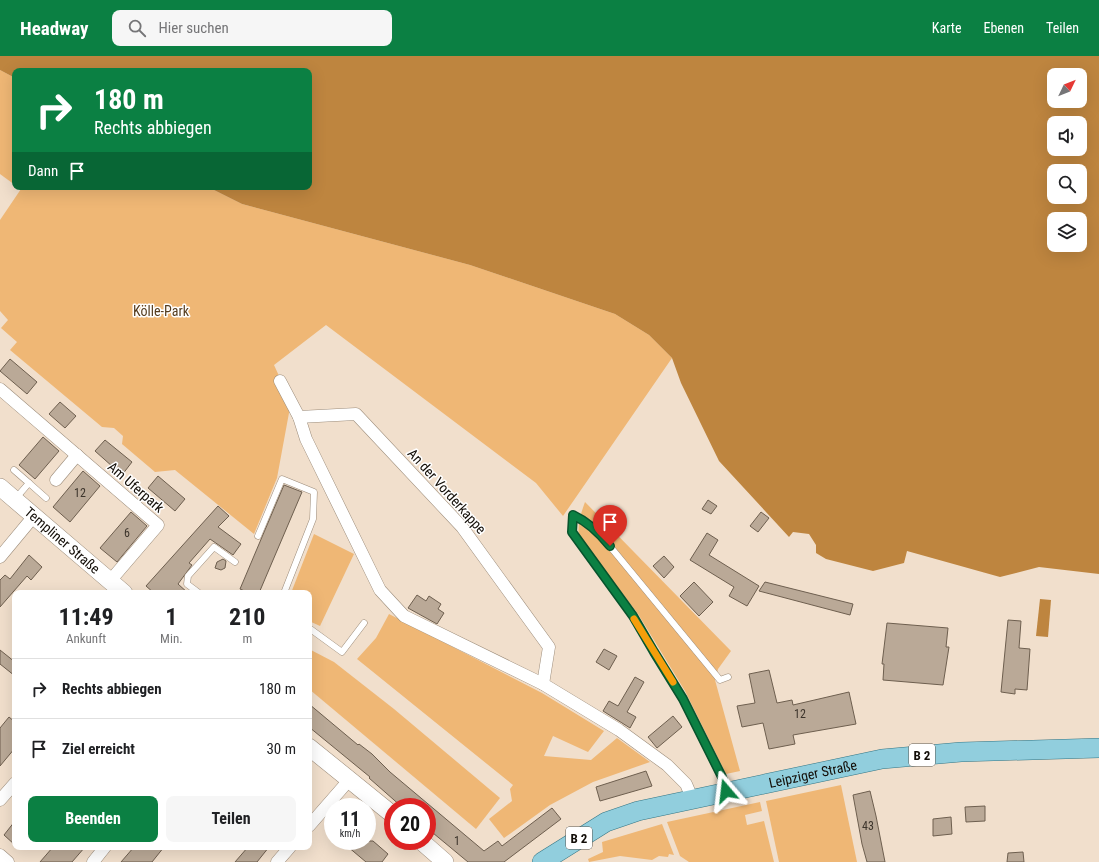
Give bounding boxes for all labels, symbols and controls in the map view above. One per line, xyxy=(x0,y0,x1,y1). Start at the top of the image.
search box xyxy=(112,10,392,46)
text: Headway xyxy=(20,17,88,40)
icon: search xyxy=(126,17,148,39)
text: Hier suchen xyxy=(158,19,229,37)
text: Karte xyxy=(932,20,961,36)
text: Ebenen xyxy=(983,20,1024,36)
text: Teilen xyxy=(1046,20,1079,36)
north arrow xyxy=(1047,68,1087,108)
map controls xyxy=(1047,68,1087,252)
text: 180 m xyxy=(94,83,164,116)
icon: right xyxy=(28,84,80,136)
button: sound xyxy=(1047,116,1087,156)
text: Rechts abbiegen xyxy=(94,117,212,138)
icon: arrive xyxy=(66,160,88,182)
text: Dann xyxy=(28,162,58,180)
button: search xyxy=(1047,164,1087,204)
button: layers xyxy=(1047,212,1087,252)
park label: Kölle-Park xyxy=(133,303,190,319)
street label: An der Vorderkappe xyxy=(405,445,490,537)
street label: Am Uferpark xyxy=(105,458,168,516)
house number: 12 xyxy=(74,486,86,500)
street label: Templiner Straße xyxy=(21,504,104,577)
pin xyxy=(593,505,627,546)
icon: arrive xyxy=(599,511,621,533)
house number: 6 xyxy=(124,526,130,540)
text: 11:49 xyxy=(59,603,114,631)
text: 1 xyxy=(165,603,177,631)
text: 210 xyxy=(229,603,266,631)
text: Ankunft xyxy=(66,631,106,646)
text: Min. xyxy=(160,631,183,646)
text: m xyxy=(242,631,252,646)
icon: right xyxy=(28,678,50,700)
text: Rechts abbiegen xyxy=(62,680,162,698)
text: 180 m xyxy=(259,680,296,698)
house number: 12 xyxy=(794,707,806,721)
icon: arrive xyxy=(28,738,50,760)
text: Ziel erreicht xyxy=(62,740,135,758)
text: 30 m xyxy=(266,740,296,758)
road number: B 2 xyxy=(909,744,935,766)
street label: Leipziger Straße xyxy=(767,757,859,791)
position arrow xyxy=(705,770,747,812)
button: Beenden xyxy=(28,796,158,842)
button: Teilen xyxy=(166,796,296,842)
speed limit sign: 20 xyxy=(384,798,436,850)
text: 11 xyxy=(340,807,360,831)
house number: 43 xyxy=(862,819,874,833)
road number: B 2 xyxy=(566,827,592,849)
text: km/h xyxy=(340,828,360,839)
house number: 1 xyxy=(454,834,460,848)

